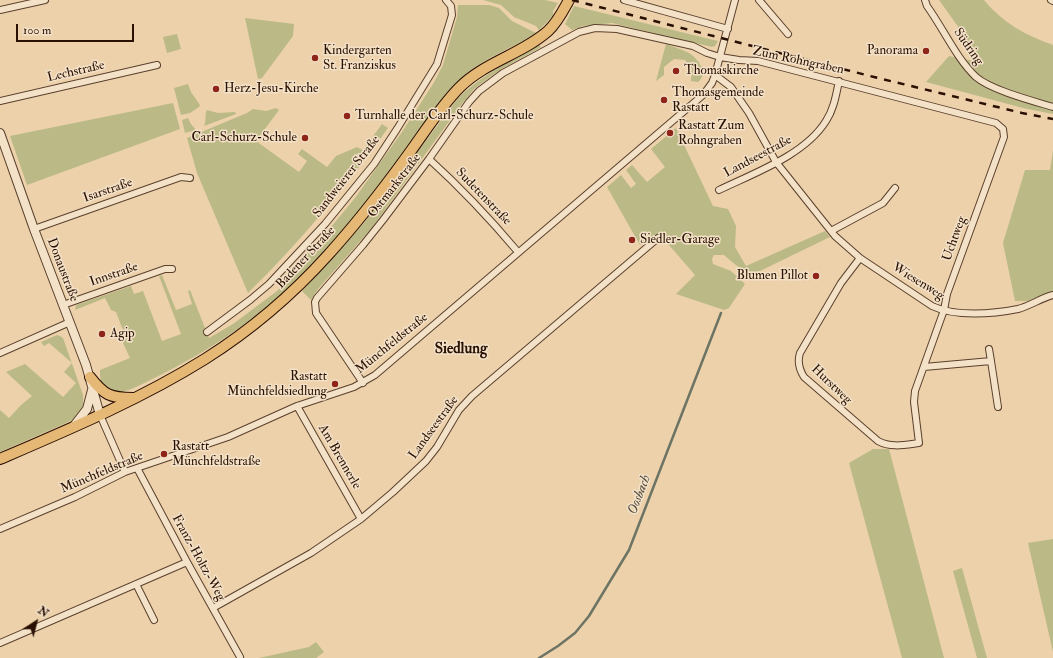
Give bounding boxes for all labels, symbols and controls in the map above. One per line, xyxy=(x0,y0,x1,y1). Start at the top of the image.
scale bar xyxy=(18,16,136,42)
text: 100 m xyxy=(23,23,51,38)
street label: Südring xyxy=(950,25,986,69)
place label: Kindergarten St. Franziskus xyxy=(323,43,396,74)
place label: Panorama xyxy=(867,43,918,59)
street label: Zum Rohngraben xyxy=(751,44,845,78)
marker: Panorama xyxy=(921,46,931,56)
marker: Kindergarten St. Franziskus xyxy=(310,53,320,63)
street label: Lechstraße xyxy=(46,58,106,86)
place label: Thomaskirche xyxy=(684,63,759,79)
marker: Thomaskirche xyxy=(671,66,681,76)
place label: Herz-Jesu-Kirche xyxy=(224,81,319,97)
marker: Herz-Jesu-Kirche xyxy=(211,84,221,94)
place label: Thomasgemeinde Rastatt xyxy=(672,85,764,116)
marker: Thomasgemeinde Rastatt xyxy=(659,95,669,105)
place label: Turnhalle der Carl-Schurz-Schule xyxy=(355,108,534,124)
marker: Turnhalle der Carl-Schurz-Schule xyxy=(342,111,352,121)
place label: Rastatt Zum Rohngraben xyxy=(678,118,744,149)
marker: Rastatt Zum Rohngraben xyxy=(665,128,675,138)
place label: Carl-Schurz-Schule xyxy=(191,130,297,146)
marker: Carl-Schurz-Schule xyxy=(300,133,310,143)
street label: Sandweierer Straße xyxy=(310,133,384,221)
street label: Landseestraße xyxy=(721,133,795,181)
street label: Ostmarkstraße xyxy=(365,151,425,221)
street label: Sudetenstraße xyxy=(452,165,514,229)
street label: Isarstraße xyxy=(81,175,135,207)
street label: Uchtweg xyxy=(940,214,970,264)
street label: Badener Straße xyxy=(273,224,339,292)
place label: Siedler-Garage xyxy=(640,232,720,248)
marker: Siedler-Garage xyxy=(627,235,637,245)
street label: Donaustraße xyxy=(43,236,81,304)
street label: Innstraße xyxy=(88,259,140,291)
street label: Wiesenweg xyxy=(889,260,947,304)
place label: Blumen Pillot xyxy=(737,268,808,284)
marker: Blumen Pillot xyxy=(811,271,821,281)
street label: Münchfeldstraße xyxy=(353,310,431,378)
place label: Agip xyxy=(110,326,135,342)
marker: Agip xyxy=(97,329,107,339)
district label: Siedlung xyxy=(435,341,487,359)
street label: Hurstweg xyxy=(807,362,855,408)
place label: Rastatt Münchfeldsiedlung xyxy=(227,369,327,400)
marker: Rastatt Münchfeldsiedlung xyxy=(330,379,340,389)
street label: Landseestraße xyxy=(406,393,462,463)
street label: Am Brennerle xyxy=(314,422,364,492)
place label: Rastatt Münchfeldstraße xyxy=(172,439,260,470)
street label: Münchfeldstraße xyxy=(58,449,146,497)
marker: Rastatt Münchfeldstraße xyxy=(159,449,169,459)
water label: Oosbach xyxy=(625,473,655,517)
street label: Franz-Holtz-Weg xyxy=(168,512,228,604)
north arrow xyxy=(16,602,56,642)
text: N xyxy=(36,604,51,620)

